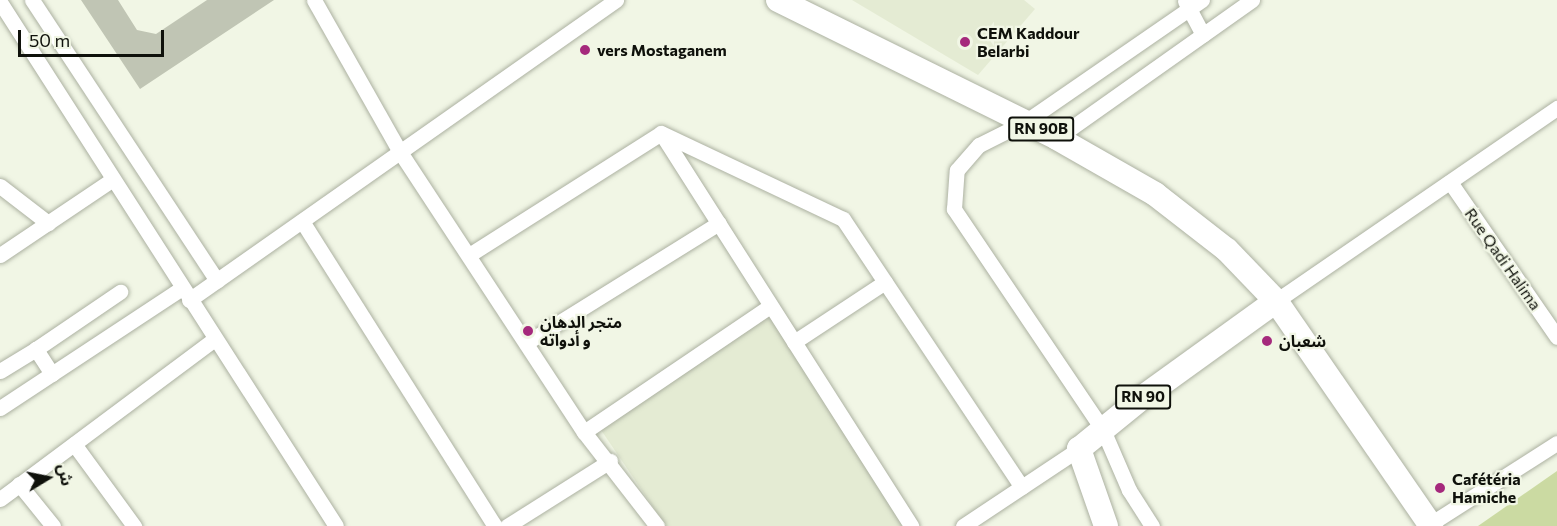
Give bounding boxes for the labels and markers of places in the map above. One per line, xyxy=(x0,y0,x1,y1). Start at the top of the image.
place label: CEM Kaddour Belarbi xyxy=(977,23,1080,61)
marker: CEM Kaddour Belarbi xyxy=(958,35,972,49)
place label: vers Mostaganem xyxy=(597,40,727,60)
marker: vers Mostaganem xyxy=(578,43,592,57)
place label: متجر الدهان و أدواته xyxy=(540,312,622,350)
marker: متجر الدهان و أدواته xyxy=(521,324,535,338)
place label: شعبان xyxy=(1279,331,1326,351)
marker: شعبان xyxy=(1260,334,1274,348)
place label: Cafétéria Hamiche xyxy=(1452,469,1521,507)
marker: Cafétéria Hamiche xyxy=(1433,481,1447,495)

